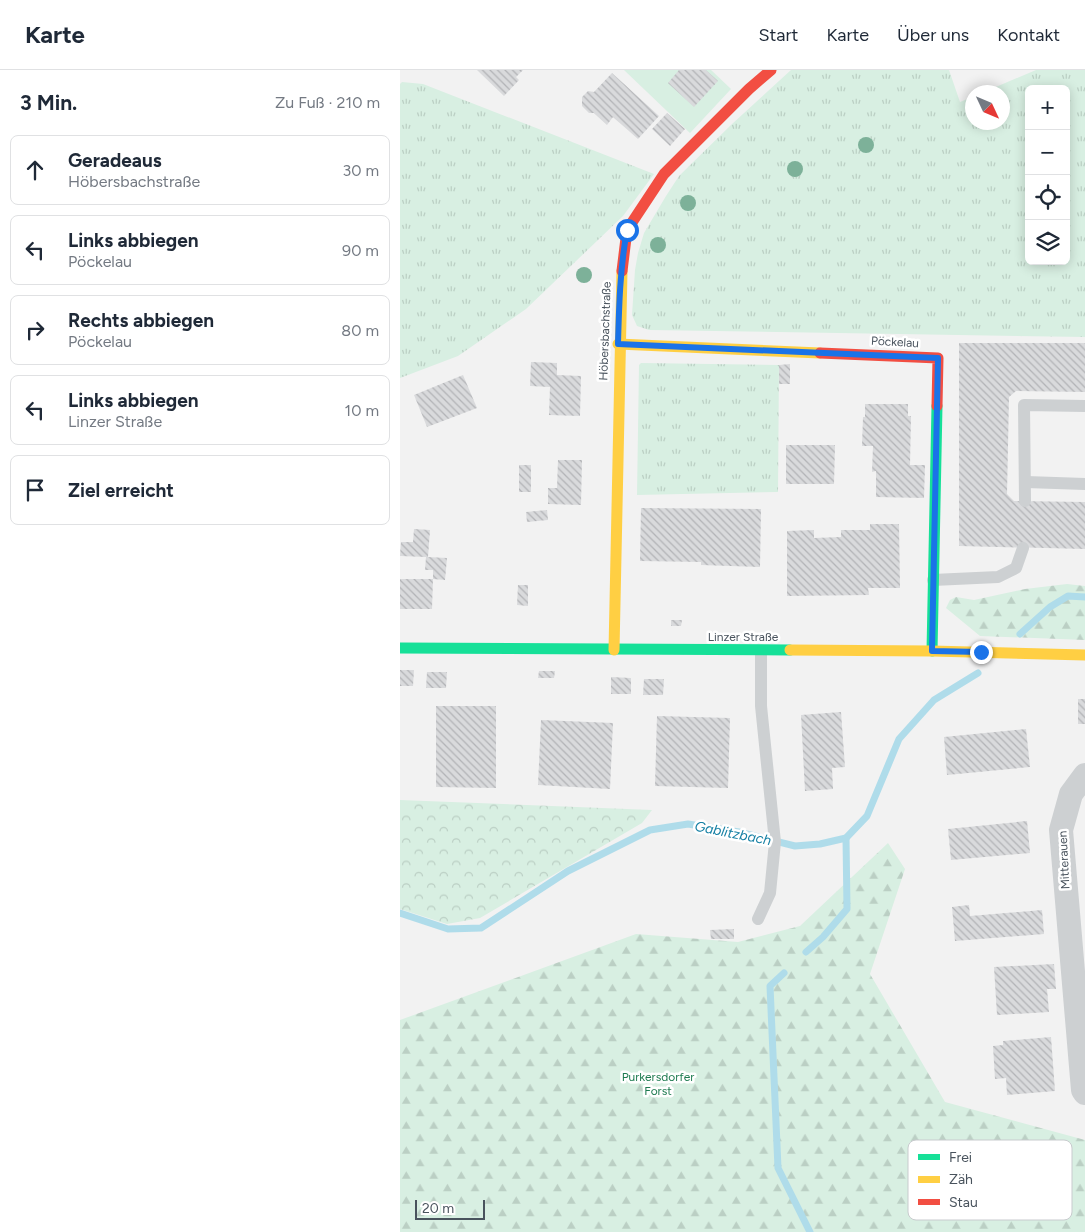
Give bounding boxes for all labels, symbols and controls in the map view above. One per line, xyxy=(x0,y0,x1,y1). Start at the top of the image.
text: Karte xyxy=(25,20,85,49)
text: Start xyxy=(759,24,798,46)
text: Karte xyxy=(826,24,869,46)
text: Über uns xyxy=(897,24,969,46)
text: Kontakt xyxy=(997,24,1060,46)
north arrow xyxy=(965,85,1010,130)
map controls xyxy=(1025,85,1070,265)
button: + xyxy=(1025,85,1070,130)
text: 3 Min. xyxy=(20,90,77,115)
text: Zu Fuß · 210 m xyxy=(275,93,380,112)
button: − xyxy=(1025,130,1070,175)
text: Geradeaus xyxy=(68,149,162,172)
icon: ahead xyxy=(21,156,49,184)
text: 30 m xyxy=(342,161,379,180)
text: Höbersbachstraße xyxy=(68,172,200,191)
button: locate xyxy=(1025,175,1070,220)
route start xyxy=(616,219,639,242)
button: layers xyxy=(1025,220,1070,265)
text: Links abbiegen xyxy=(68,229,199,252)
icon: left xyxy=(21,236,49,264)
text: 90 m xyxy=(342,241,379,260)
text: Pöckelau xyxy=(68,252,132,271)
street label: Höbersbachstraße xyxy=(596,281,614,381)
text: Rechts abbiegen xyxy=(68,309,214,332)
icon: right xyxy=(21,316,49,344)
text: 80 m xyxy=(341,321,379,340)
text: Pöckelau xyxy=(68,332,132,351)
street label: Pöckelau xyxy=(871,334,919,350)
text: Links abbiegen xyxy=(68,389,199,412)
icon: left xyxy=(21,396,49,424)
text: 10 m xyxy=(345,401,379,420)
text: Linzer Straße xyxy=(68,412,162,431)
icon: arrive xyxy=(21,476,49,504)
text: Ziel erreicht xyxy=(68,479,174,502)
street label: Linzer Straße xyxy=(708,630,779,644)
route end xyxy=(970,641,993,664)
water label: Gablitzbach xyxy=(693,818,773,849)
street label: Mitterauen xyxy=(1055,830,1073,890)
park label: Purkersdorfer Forst xyxy=(622,1070,694,1098)
legend xyxy=(908,1140,1072,1220)
text: Frei xyxy=(949,1149,972,1166)
text: Zäh xyxy=(949,1171,973,1188)
text: Stau xyxy=(949,1194,978,1211)
scale bar xyxy=(415,1197,485,1220)
text: 20 m xyxy=(422,1200,454,1217)

